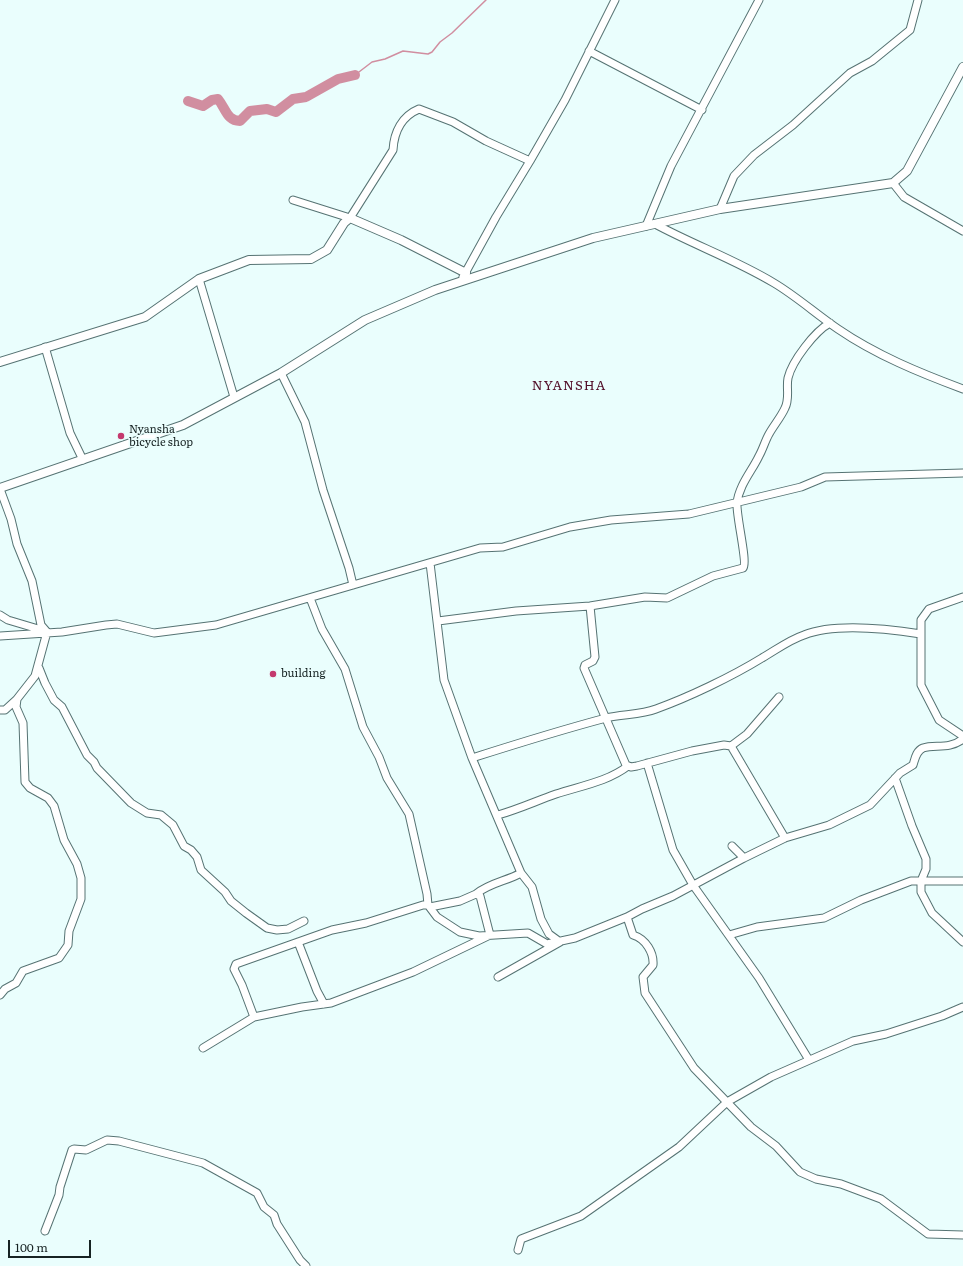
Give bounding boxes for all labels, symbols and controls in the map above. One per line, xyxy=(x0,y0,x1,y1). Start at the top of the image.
district label: NYANSHA xyxy=(532,378,606,394)
place label: Nyansha bicycle shop xyxy=(129,423,193,449)
marker: Nyansha bicycle shop xyxy=(116,431,126,441)
place label: building xyxy=(281,667,326,681)
marker: building xyxy=(268,669,278,679)
scale bar xyxy=(10,1232,93,1258)
text: 100 m xyxy=(15,1238,48,1256)

